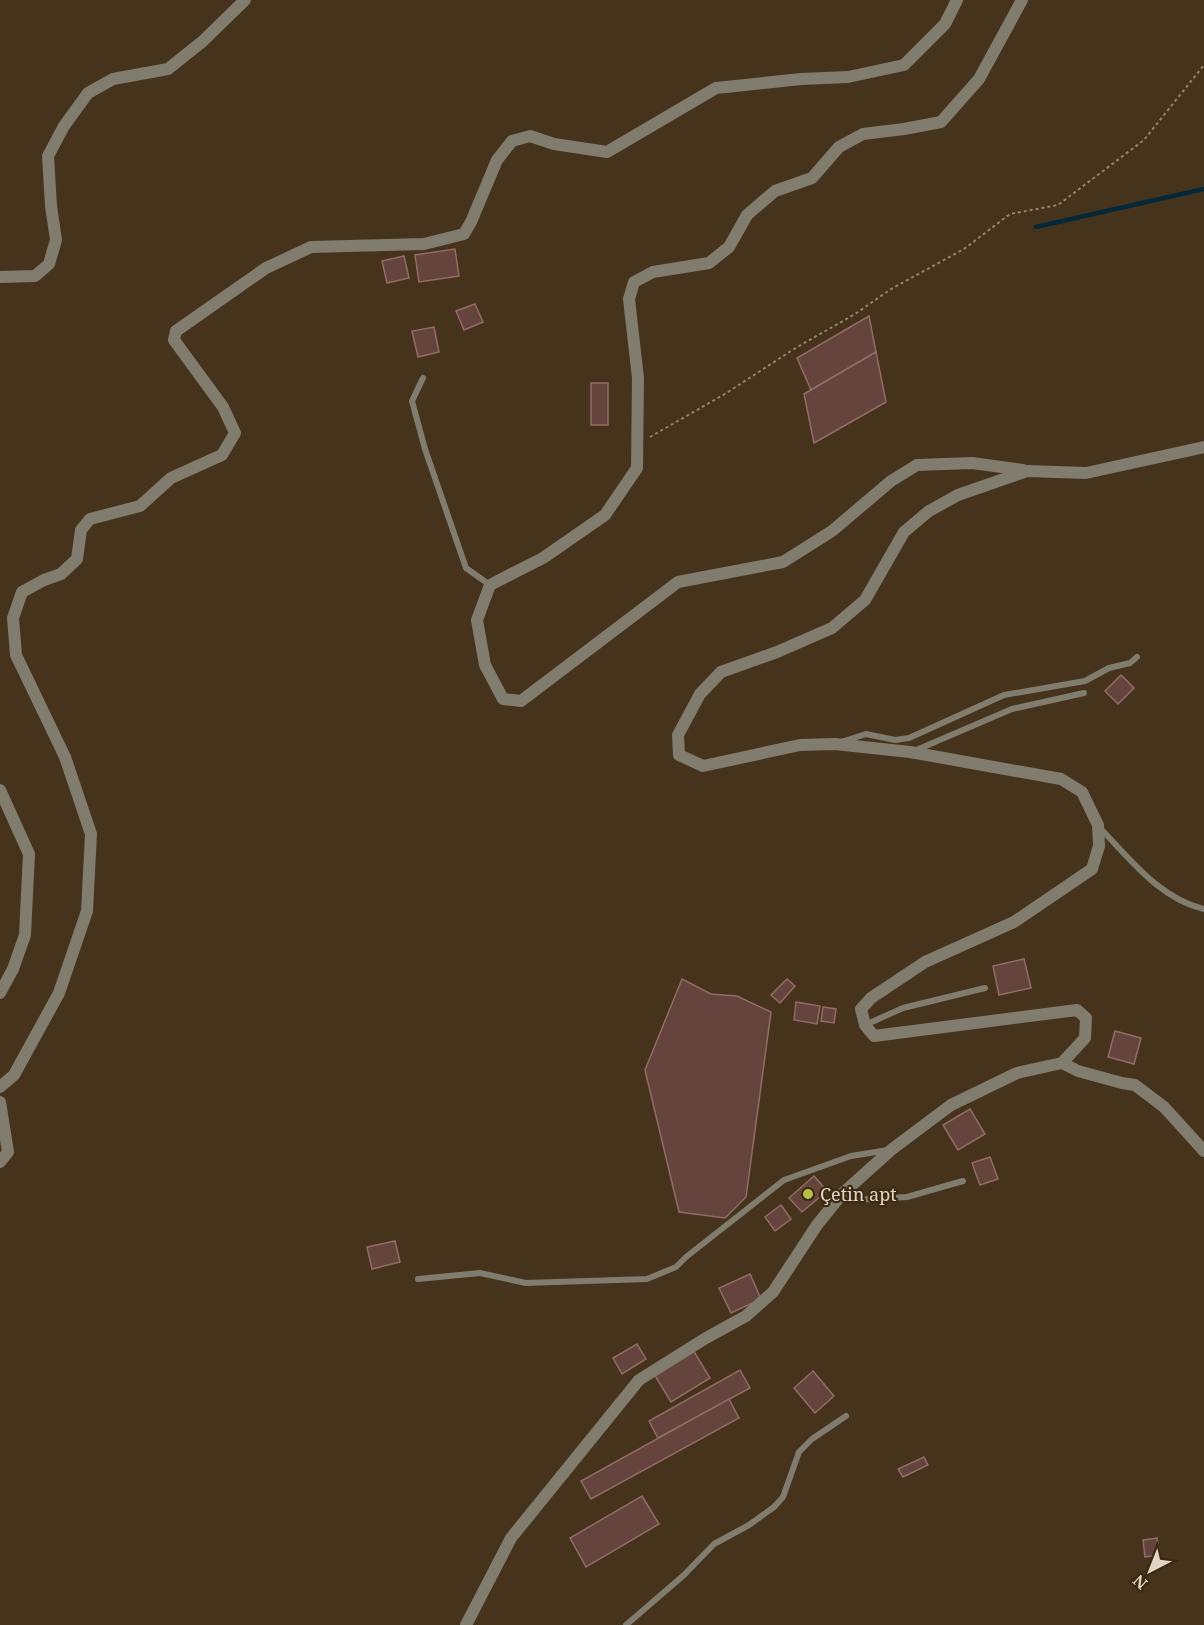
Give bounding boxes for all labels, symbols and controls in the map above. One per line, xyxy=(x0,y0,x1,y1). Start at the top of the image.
place label: Çetin apt xyxy=(820,1182,897,1206)
marker: Çetin apt xyxy=(801,1187,815,1201)
north arrow xyxy=(1120,1541,1180,1601)
text: N xyxy=(1128,1569,1152,1595)

